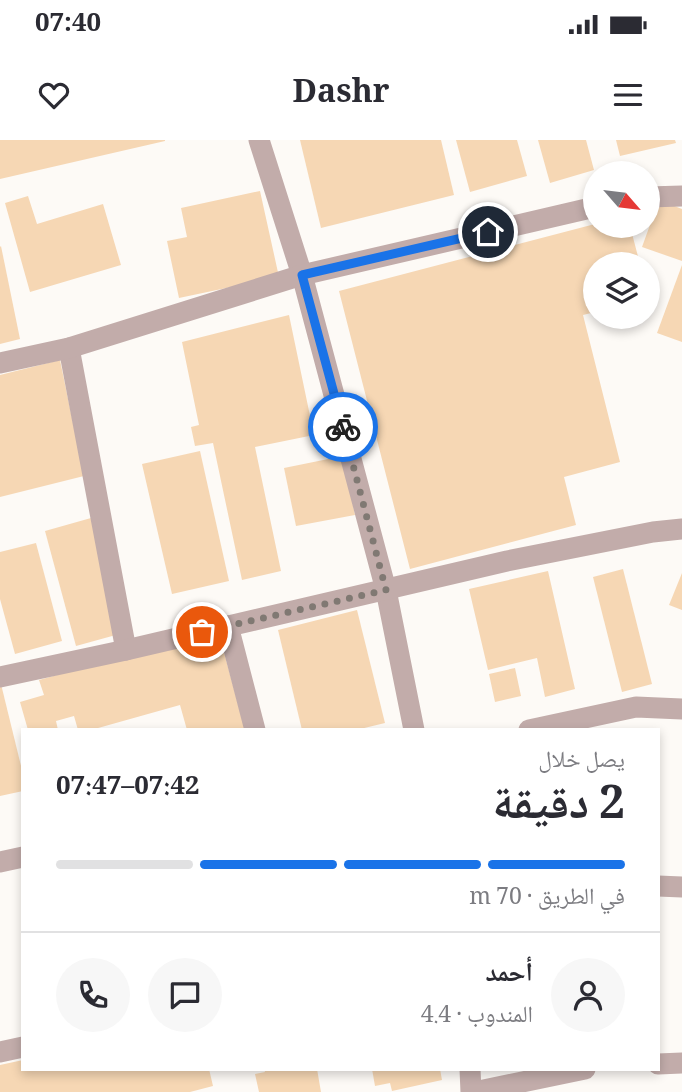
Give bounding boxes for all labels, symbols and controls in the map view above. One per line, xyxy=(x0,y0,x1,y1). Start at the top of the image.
text: 07:40 xyxy=(35,3,101,47)
text: Dashr xyxy=(292,68,390,122)
icon: heart xyxy=(35,76,73,114)
icon: menu xyxy=(609,76,647,114)
north arrow xyxy=(583,161,660,238)
map controls xyxy=(583,161,660,329)
pin xyxy=(458,202,518,262)
icon: home xyxy=(469,213,507,251)
button: layers xyxy=(583,252,660,329)
courier xyxy=(308,392,378,462)
icon: bike xyxy=(324,408,362,446)
pin xyxy=(172,602,232,662)
icon: bag xyxy=(183,613,221,651)
text: يصل خلال xyxy=(538,742,625,782)
text: 07:42–07:47 xyxy=(56,766,200,810)
text: 2 دقيقة xyxy=(493,769,625,847)
text: في الطريق · 70 m xyxy=(469,879,625,919)
text: أحمد xyxy=(485,953,533,997)
button: phone xyxy=(56,958,130,1032)
button: chat xyxy=(148,958,222,1032)
button: person xyxy=(551,958,625,1032)
text: المندوب · 4.4 xyxy=(421,997,533,1037)

